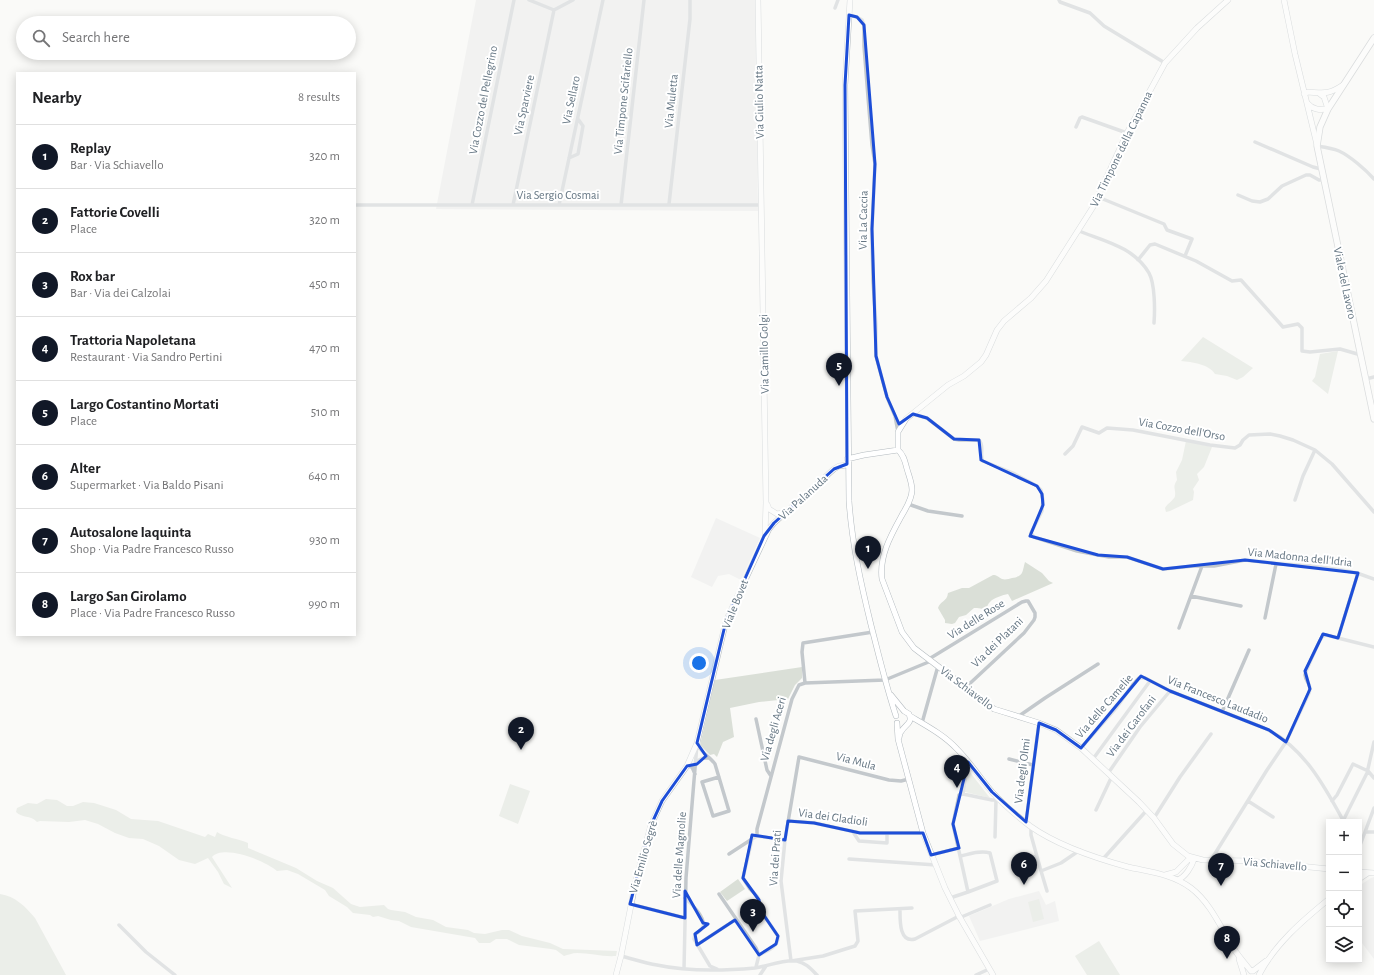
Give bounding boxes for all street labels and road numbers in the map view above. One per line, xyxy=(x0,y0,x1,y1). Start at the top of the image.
street label: Via Cozzo del Pellegrino xyxy=(467,45,499,155)
street label: Via Timpone Scifariello xyxy=(611,47,635,155)
street label: Via Giulio Natta xyxy=(752,65,766,139)
street label: Via Muletta xyxy=(662,73,680,129)
street label: Via Sparviere xyxy=(512,74,536,136)
street label: Via Sellaro xyxy=(560,75,582,125)
street label: Via Timpone della Capanna xyxy=(1088,89,1155,209)
street label: Via Sergio Cosmai xyxy=(516,189,600,201)
street label: Via La Caccia xyxy=(856,190,870,250)
street label: Viale del Lavoro xyxy=(1332,246,1359,320)
street label: Via Camillo Golgi xyxy=(757,314,771,394)
street label: Via Cozzo dell'Orso xyxy=(1138,415,1226,443)
street label: Via Palanuda xyxy=(776,472,830,522)
street label: Via Madonna dell'Idria xyxy=(1247,546,1353,569)
street label: Viale Bovet xyxy=(720,577,750,630)
street label: Via delle Rose xyxy=(945,597,1007,641)
street label: Via dei Platani xyxy=(969,614,1025,670)
street label: Via Schiavello xyxy=(938,664,996,712)
street label: Via delle Camelie xyxy=(1073,672,1135,740)
street label: Via Francesco Laudadio xyxy=(1166,673,1270,725)
street label: Via dei Garofani xyxy=(1104,693,1158,759)
street label: Via degli Aceri xyxy=(758,696,788,762)
street label: Via degli Olmi xyxy=(1012,738,1032,804)
street label: Via Mula xyxy=(835,750,878,772)
street label: Via dei Gladioli xyxy=(797,806,869,828)
street label: Via delle Magnolie xyxy=(670,811,688,899)
street label: Via Emilio Segrè xyxy=(627,819,659,895)
street label: Via dei Prati xyxy=(767,830,783,886)
street label: Via Schiavello xyxy=(1243,855,1308,873)

